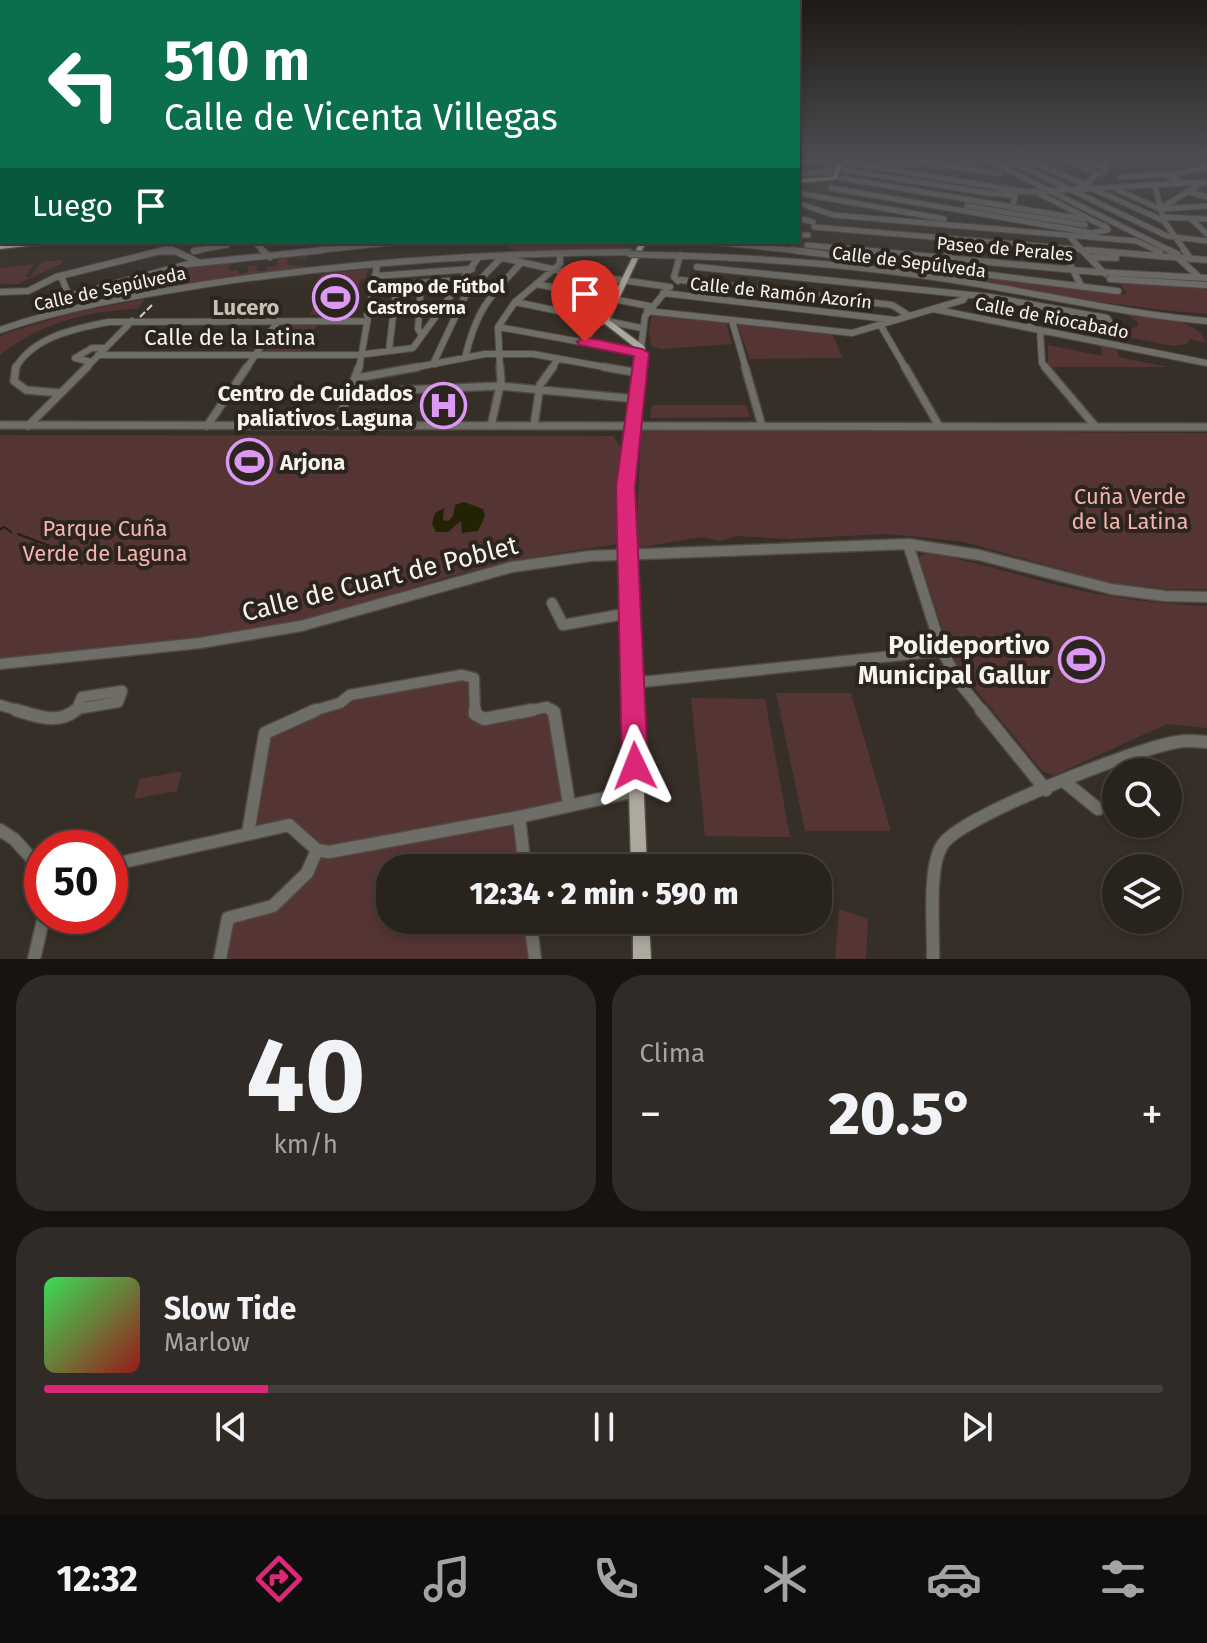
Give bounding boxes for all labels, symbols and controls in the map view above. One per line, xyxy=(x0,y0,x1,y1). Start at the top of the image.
text: 510 m xyxy=(164,28,310,95)
icon: left xyxy=(32,32,136,136)
text: Calle de Vicenta Villegas xyxy=(164,96,558,140)
icon: arrive xyxy=(129,184,173,228)
text: Luego xyxy=(32,188,113,224)
street label: Paseo de Perales xyxy=(936,232,1074,266)
street label: Calle de Sepúlveda xyxy=(831,242,987,282)
pin xyxy=(551,260,619,342)
street label: Calle de Sepúlveda xyxy=(32,262,188,316)
icon: arrive xyxy=(563,272,607,316)
sports icon: Campo de Fútbol Castroserna xyxy=(312,273,360,321)
street label: Calle de Ramón Azorín xyxy=(689,273,873,313)
place label: Campo de Fútbol Castroserna xyxy=(367,276,505,319)
street label: Calle de Riocabado xyxy=(973,292,1131,344)
district label: Lucero xyxy=(213,294,280,321)
street label: Calle de la Latina xyxy=(144,324,316,351)
place label: Centro de Cuidados paliativos Laguna xyxy=(218,380,413,432)
hospital icon: Centro de Cuidados paliativos Laguna xyxy=(420,382,468,430)
sports icon: Arjona xyxy=(225,438,273,486)
place label: Arjona xyxy=(279,449,345,476)
park label: Cuña Verde de la Latina xyxy=(1072,483,1188,535)
park label: Parque Cuña Verde de Laguna xyxy=(23,515,187,567)
street label: Calle de Cuart de Poblet xyxy=(239,530,522,628)
place label: Polideportivo Municipal Gallur xyxy=(858,630,1051,691)
sports icon: Polideportivo Municipal Gallur xyxy=(1057,636,1105,684)
position arrow xyxy=(593,724,677,808)
map controls xyxy=(1102,758,1182,934)
button: search xyxy=(1102,758,1182,838)
speed limit sign: 50 xyxy=(24,830,128,934)
button: layers xyxy=(1102,854,1182,934)
text: 12:34 · 2 min · 590 m xyxy=(470,876,738,912)
text: 40 xyxy=(246,1014,366,1139)
text: Clima xyxy=(640,1038,705,1069)
text: 20.5° xyxy=(829,1078,974,1150)
text: − xyxy=(640,1088,662,1141)
text: + xyxy=(1141,1088,1163,1141)
text: km/h xyxy=(274,1129,338,1160)
text: Slow Tide xyxy=(164,1291,296,1327)
text: Marlow xyxy=(164,1327,250,1358)
icon: previous xyxy=(209,1405,253,1449)
icon: pause xyxy=(582,1405,626,1449)
icon: next xyxy=(955,1405,999,1449)
icon: directions xyxy=(251,1551,307,1607)
icon: music xyxy=(419,1551,475,1607)
icon: phone xyxy=(588,1551,644,1607)
icon: climate xyxy=(757,1551,813,1607)
icon: car xyxy=(926,1551,982,1607)
icon: filters xyxy=(1095,1551,1151,1607)
text: 12:32 xyxy=(56,1557,138,1601)

